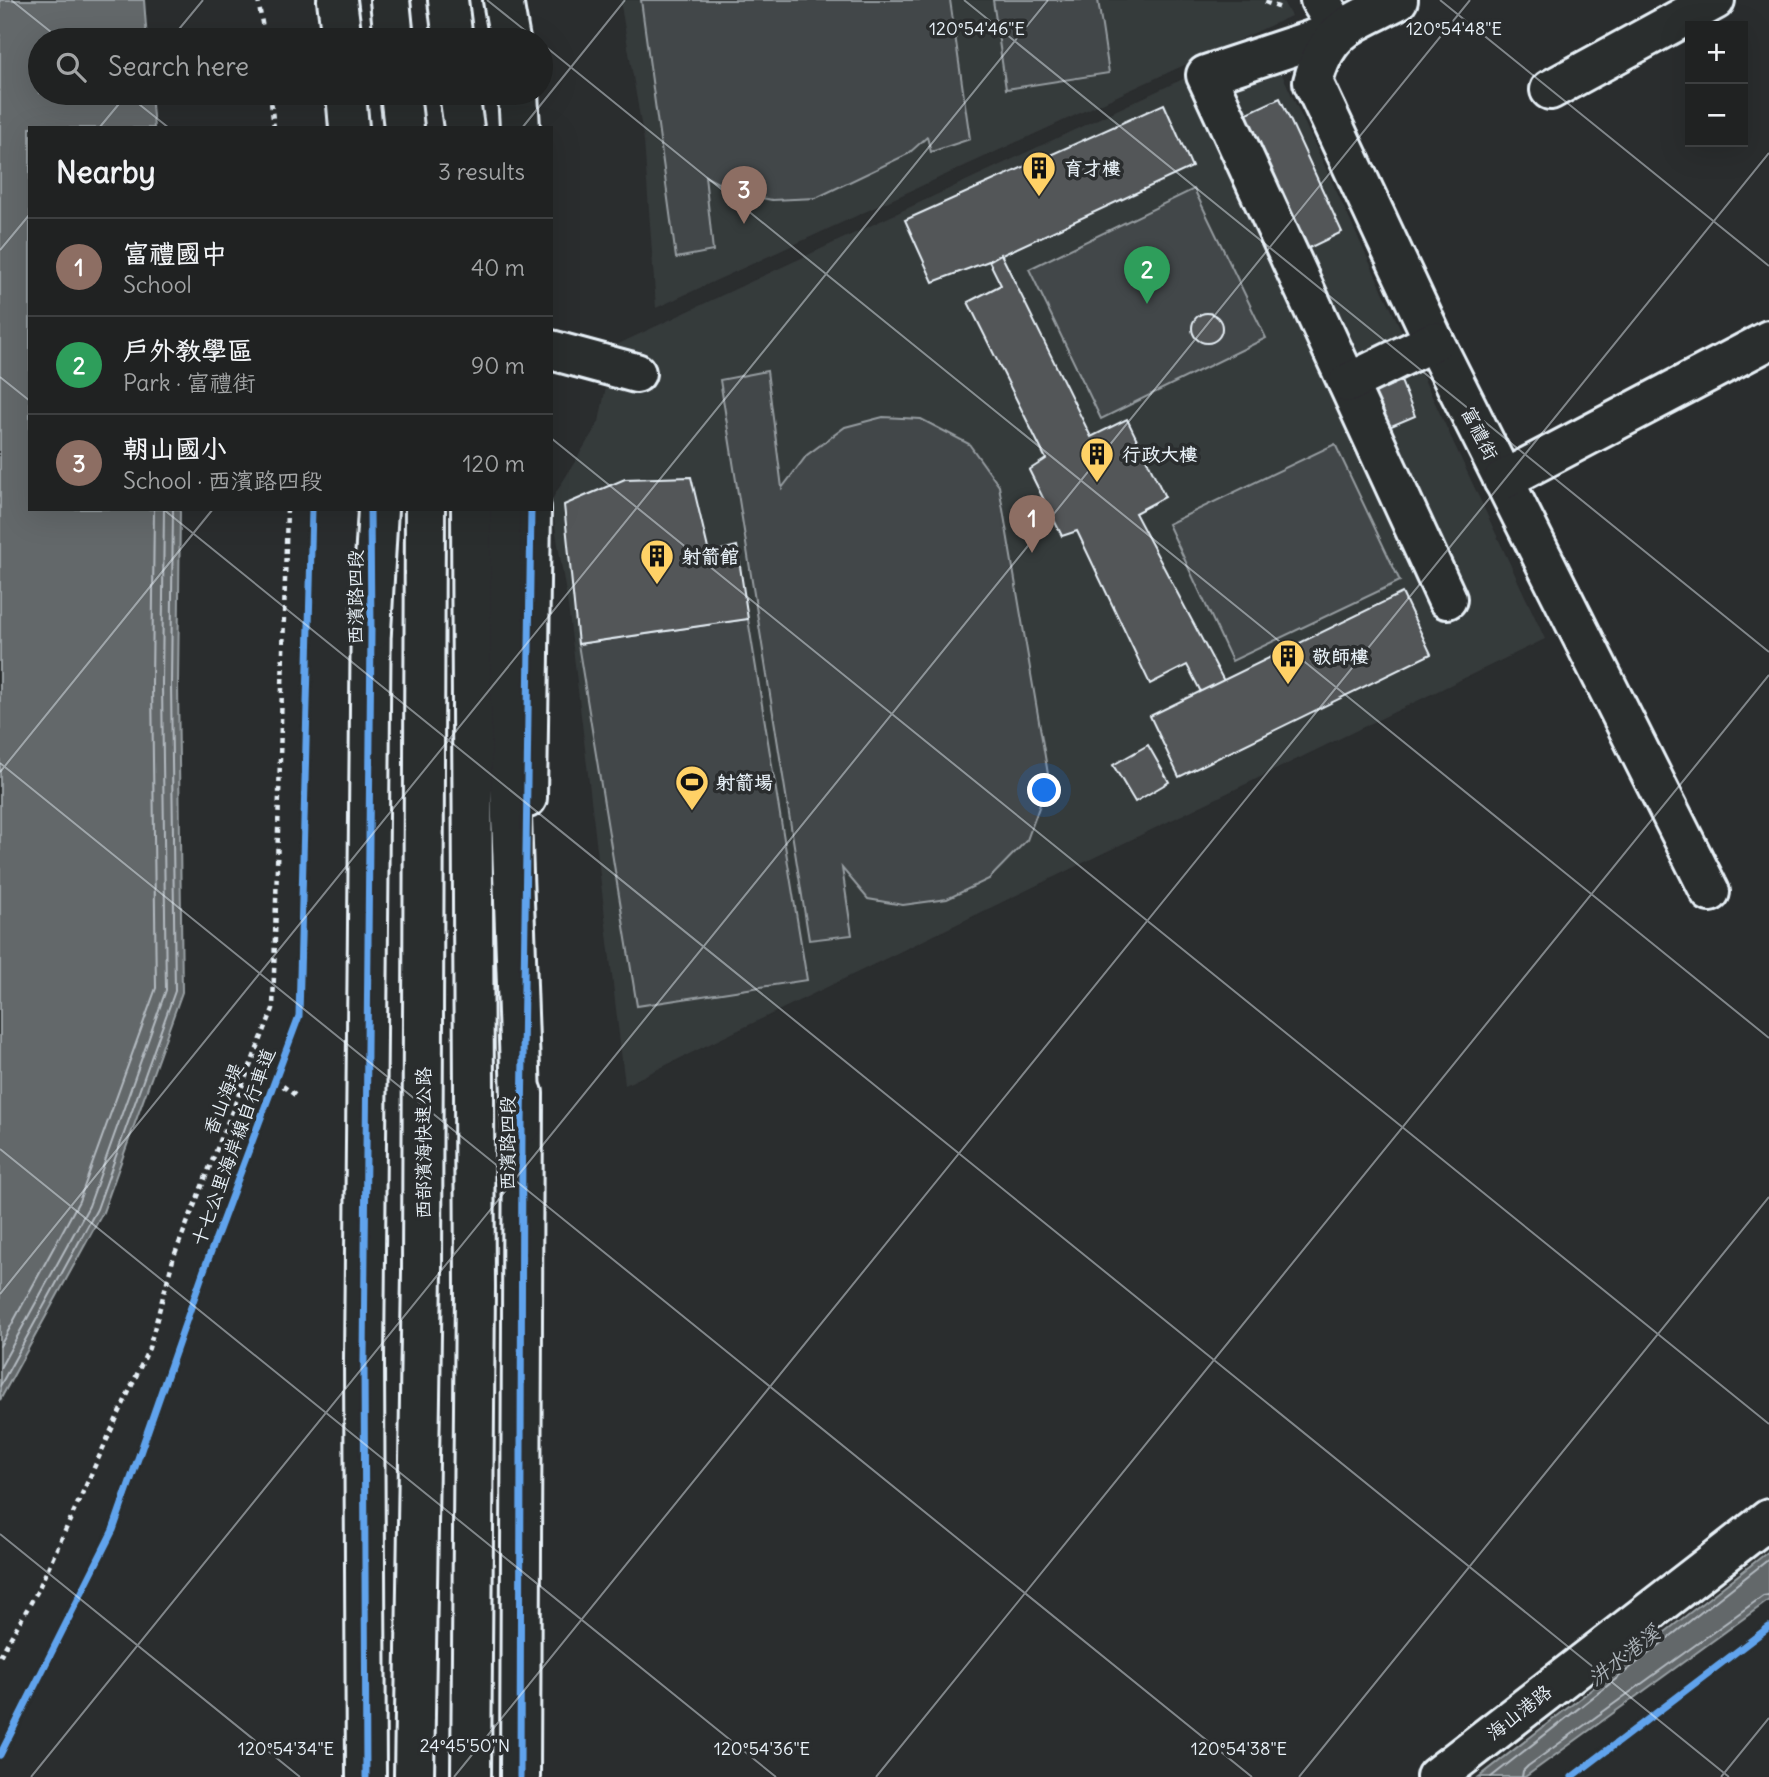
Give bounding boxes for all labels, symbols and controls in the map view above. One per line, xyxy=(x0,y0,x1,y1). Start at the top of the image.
text: 120°54'46"E xyxy=(929,17,1025,40)
text: 120°54'48"E xyxy=(1406,17,1502,40)
map controls xyxy=(1685,21,1748,147)
button: + xyxy=(1685,21,1748,84)
search box xyxy=(28,28,553,105)
icon: search xyxy=(52,48,90,86)
text: Search here xyxy=(108,50,249,83)
button: − xyxy=(1685,84,1748,147)
building icon: 育才樓 xyxy=(1020,149,1058,198)
text: Nearby xyxy=(56,153,156,191)
place label: 育才樓 xyxy=(1064,156,1121,180)
text: 3 results xyxy=(438,157,525,186)
pin: 3 xyxy=(721,166,767,224)
text: 富禮國中 xyxy=(123,237,227,270)
pin: 2 xyxy=(1124,246,1170,304)
text: 1 xyxy=(74,253,84,282)
text: 40 m xyxy=(471,253,525,282)
text: School xyxy=(123,270,192,299)
text: 戶外教學區 xyxy=(123,334,253,367)
text: 2 xyxy=(73,351,85,380)
text: 90 m xyxy=(471,351,525,380)
text: Park · 富禮街 xyxy=(123,368,256,397)
street label: 富禮街 xyxy=(1456,402,1504,464)
text: 朝山國小 xyxy=(123,432,227,465)
building icon: 行政大樓 xyxy=(1078,435,1116,484)
place label: 行政大樓 xyxy=(1122,442,1198,466)
text: 3 xyxy=(72,449,86,478)
text: 120 m xyxy=(462,449,525,478)
text: School · 西濱路四段 xyxy=(123,466,323,495)
pin: 1 xyxy=(1009,495,1055,553)
building icon: 射箭館 xyxy=(638,537,676,586)
place label: 射箭館 xyxy=(682,544,739,568)
street label: 西濱路四段 xyxy=(343,549,367,645)
building icon: 敬師樓 xyxy=(1269,637,1307,686)
place label: 敬師樓 xyxy=(1312,644,1369,668)
sports icon: 射箭場 xyxy=(673,763,711,812)
place label: 射箭場 xyxy=(716,770,773,794)
your location xyxy=(1027,773,1061,807)
street label: 十七公里海岸線自行車道 xyxy=(186,1045,280,1249)
street label: 香山海堤 xyxy=(198,1059,248,1139)
street label: 西部濱海快速公路 xyxy=(411,1067,435,1219)
street label: 西濱路四段 xyxy=(495,1095,519,1191)
water label: 汫水港溪 xyxy=(1582,1618,1666,1692)
street label: 海山港路 xyxy=(1482,1679,1556,1745)
text: 24°45'50"N xyxy=(420,1734,510,1757)
text: 120°54'34"E xyxy=(238,1737,334,1760)
text: 120°54'36"E xyxy=(714,1737,810,1760)
text: 120°54'38"E xyxy=(1191,1737,1287,1760)

